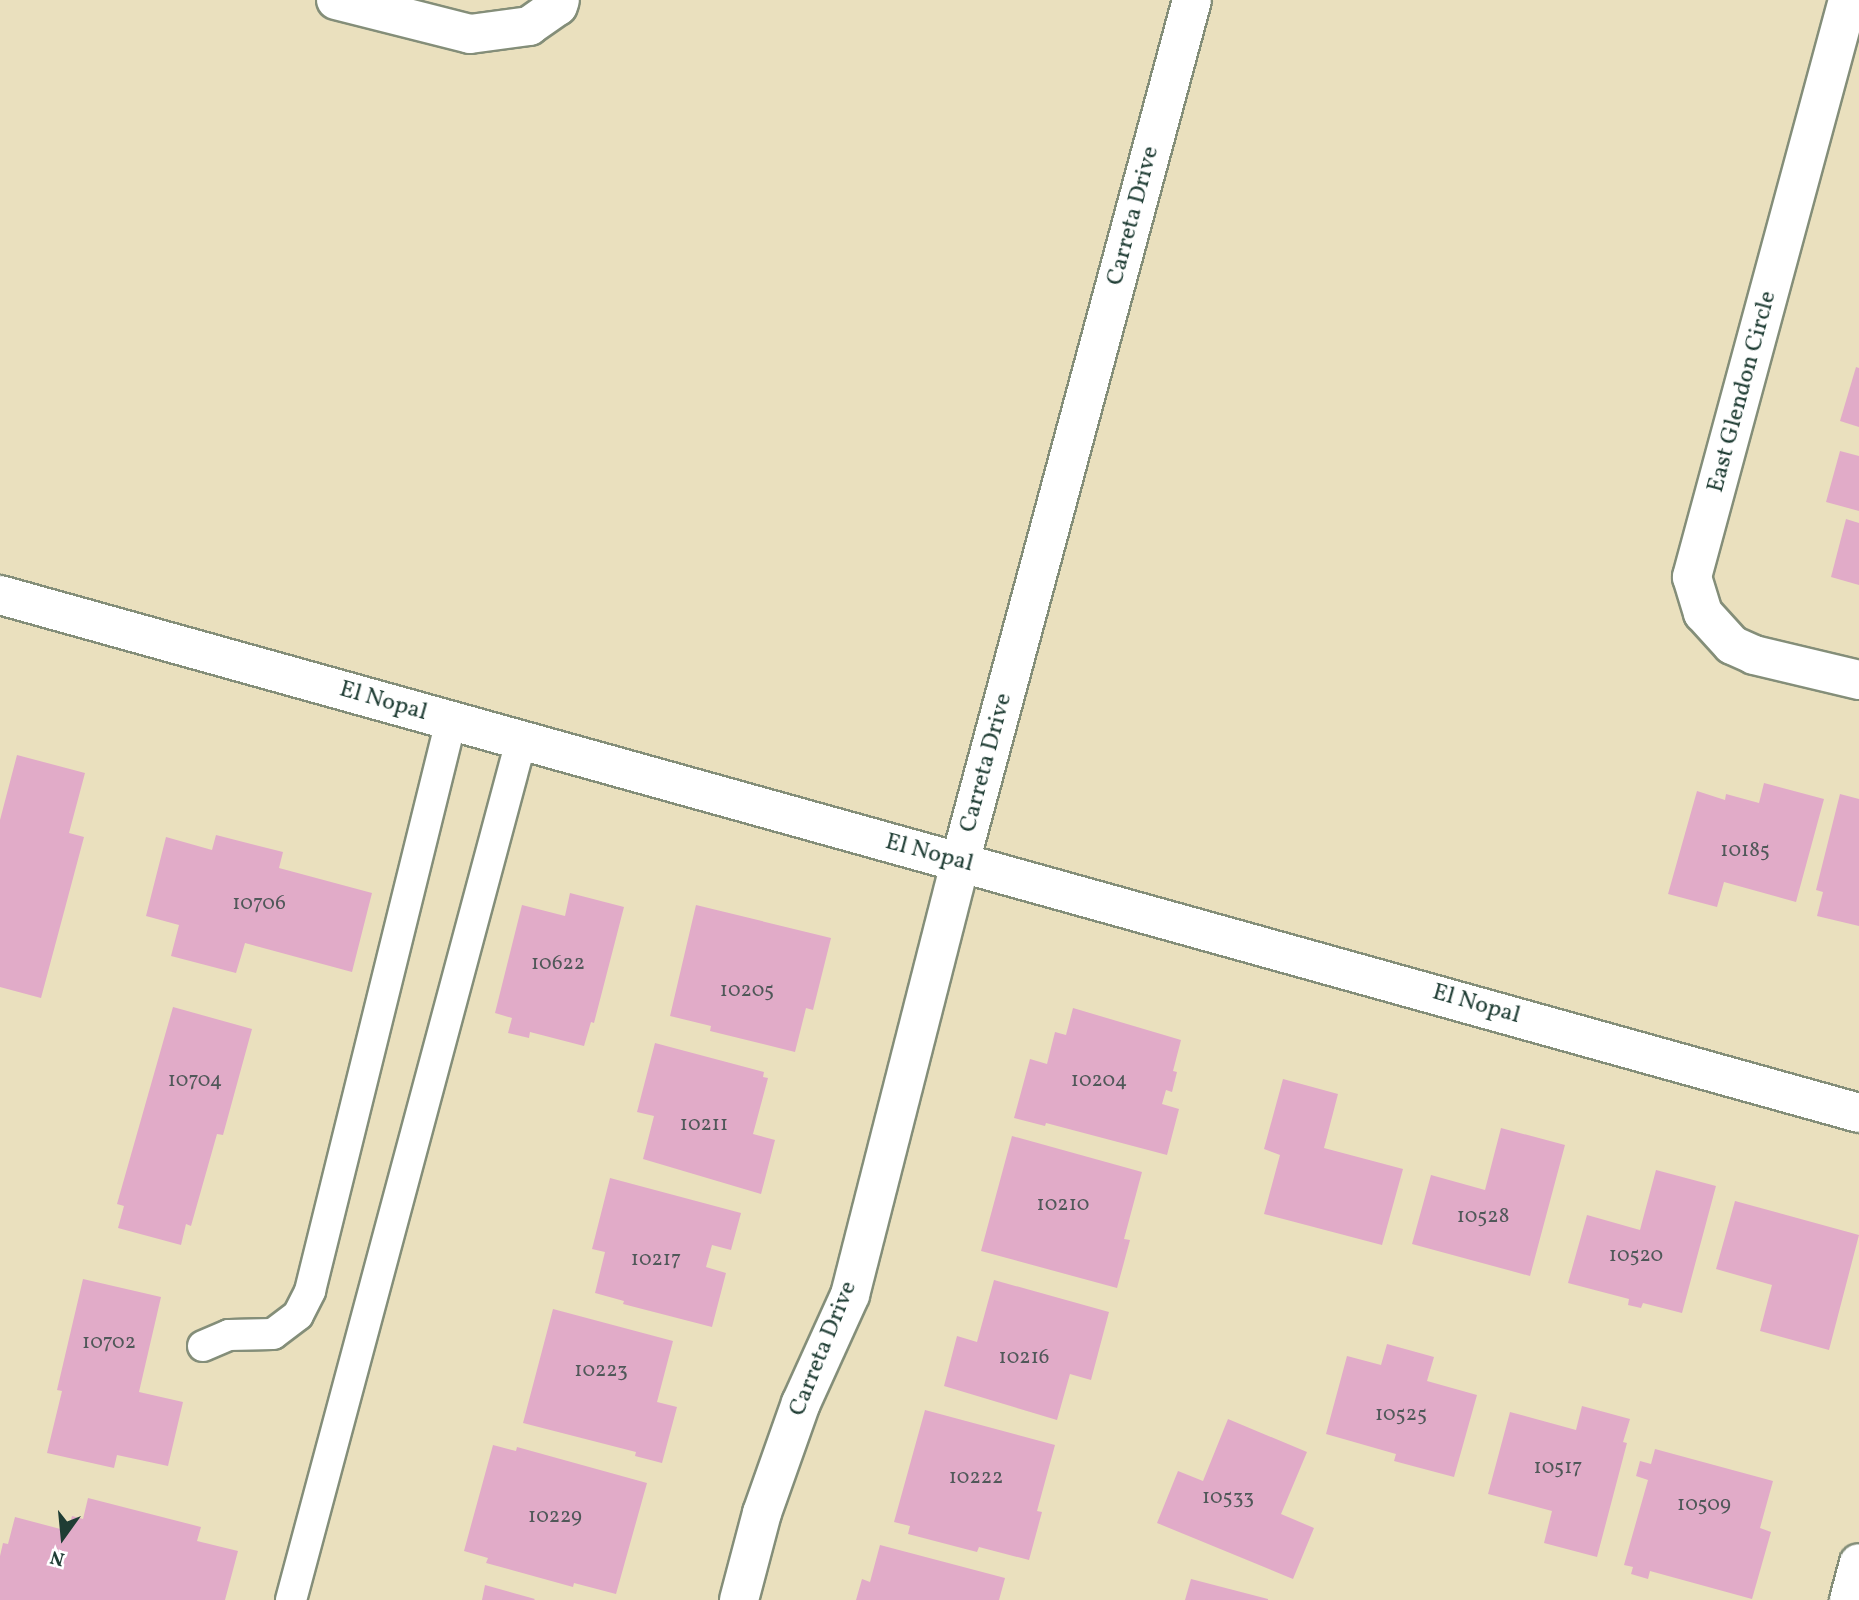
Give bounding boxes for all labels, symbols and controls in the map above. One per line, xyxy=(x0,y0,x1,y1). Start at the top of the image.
street label: Carreta Drive xyxy=(1102,143,1166,289)
street label: East Glendon Circle xyxy=(1702,288,1784,496)
street label: El Nopal xyxy=(336,676,430,728)
street label: Carreta Drive xyxy=(955,690,1019,836)
street label: El Nopal xyxy=(882,828,976,880)
house number: 10185 xyxy=(1720,838,1770,864)
house number: 10706 xyxy=(232,891,286,917)
house number: 10622 xyxy=(531,951,585,977)
house number: 10205 xyxy=(720,978,774,1004)
street label: El Nopal xyxy=(1429,979,1523,1031)
house number: 10704 xyxy=(168,1068,222,1094)
house number: 10204 xyxy=(1071,1068,1127,1094)
house number: 10211 xyxy=(680,1112,728,1138)
house number: 10210 xyxy=(1037,1192,1089,1218)
house number: 10528 xyxy=(1457,1204,1509,1230)
house number: 10520 xyxy=(1609,1243,1663,1269)
house number: 10217 xyxy=(631,1247,681,1273)
street label: Carreta Drive xyxy=(784,1277,864,1421)
house number: 10702 xyxy=(82,1330,136,1356)
house number: 10216 xyxy=(999,1345,1049,1371)
house number: 10223 xyxy=(574,1358,628,1384)
house number: 10525 xyxy=(1375,1402,1427,1428)
house number: 10517 xyxy=(1534,1455,1582,1481)
house number: 10222 xyxy=(949,1465,1003,1491)
house number: 10533 xyxy=(1202,1485,1254,1511)
house number: 10509 xyxy=(1677,1492,1731,1518)
north arrow xyxy=(28,1502,98,1572)
house number: 10229 xyxy=(528,1504,582,1530)
text: N xyxy=(48,1543,68,1572)

